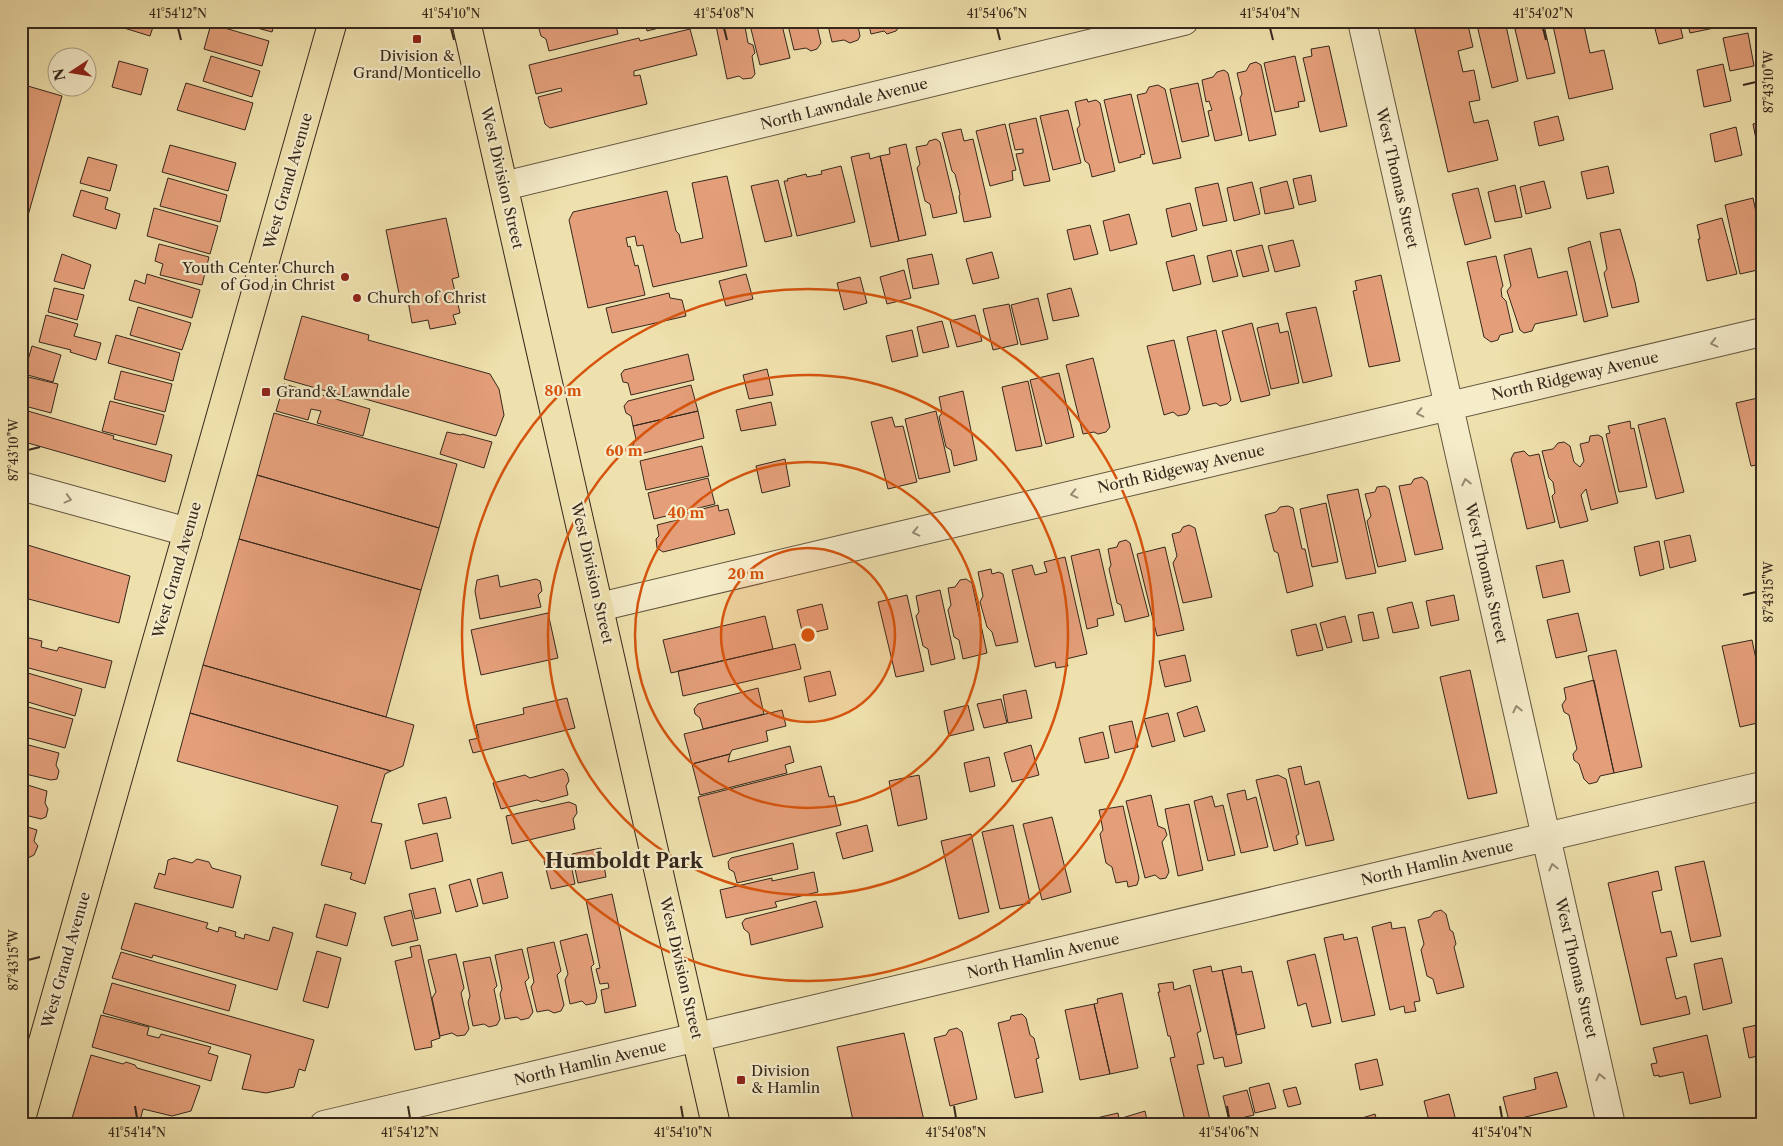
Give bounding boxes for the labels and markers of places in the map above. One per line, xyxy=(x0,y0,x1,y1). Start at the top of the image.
marker: Division & Grand/Monticello xyxy=(411,33,423,45)
place label: Division & Grand/Monticello xyxy=(353,46,481,82)
place label: Youth Center Church of God in Christ xyxy=(181,258,336,294)
marker: Youth Center Church of God in Christ xyxy=(339,271,351,283)
place label: Church of Christ xyxy=(367,288,487,307)
marker: Church of Christ xyxy=(351,292,363,304)
place label: Grand & Lawndale xyxy=(276,382,410,401)
marker: Grand & Lawndale xyxy=(260,386,272,398)
centre of rings xyxy=(799,626,817,644)
place label: Division & Hamlin xyxy=(751,1061,821,1097)
marker: Division & Hamlin xyxy=(735,1074,747,1086)

